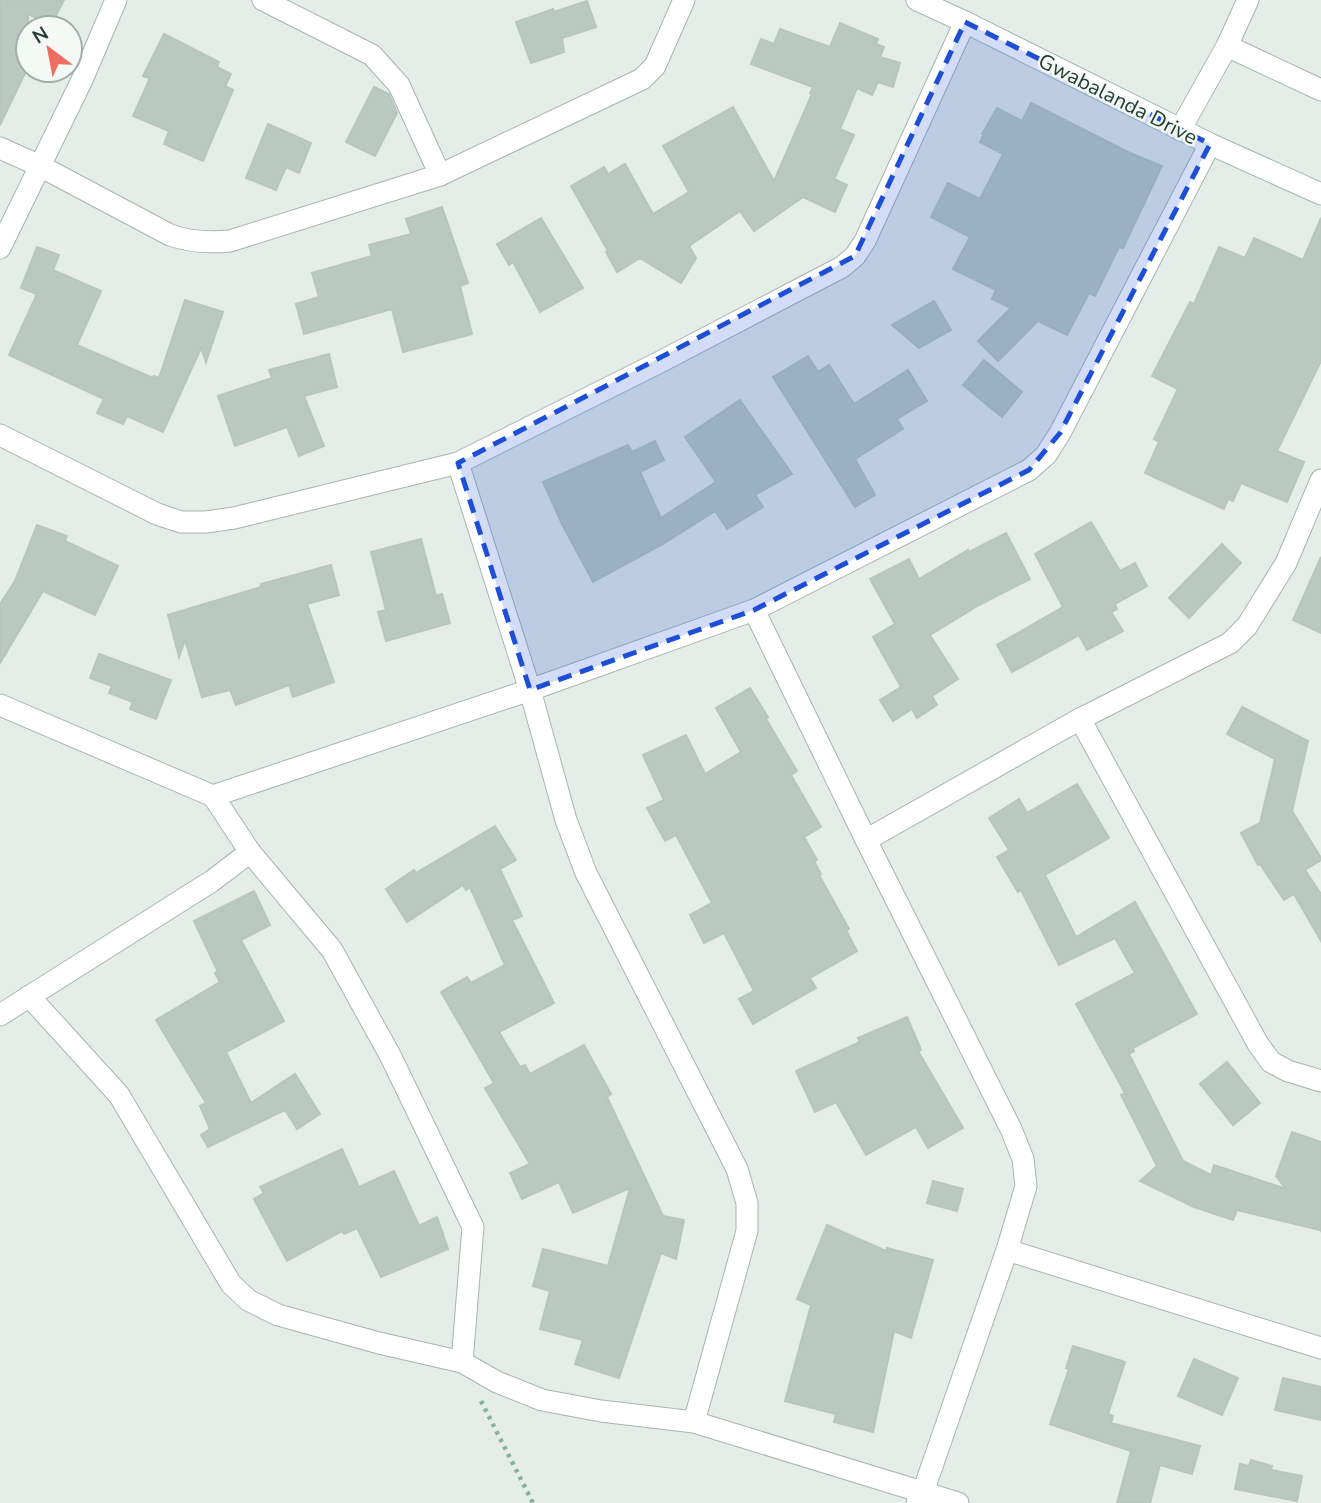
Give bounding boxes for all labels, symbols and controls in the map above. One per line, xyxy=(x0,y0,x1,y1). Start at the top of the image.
north arrow xyxy=(14,14,84,84)
text: N xyxy=(28,21,53,50)
street label: Gwabalanda Drive xyxy=(1034,47,1202,151)

